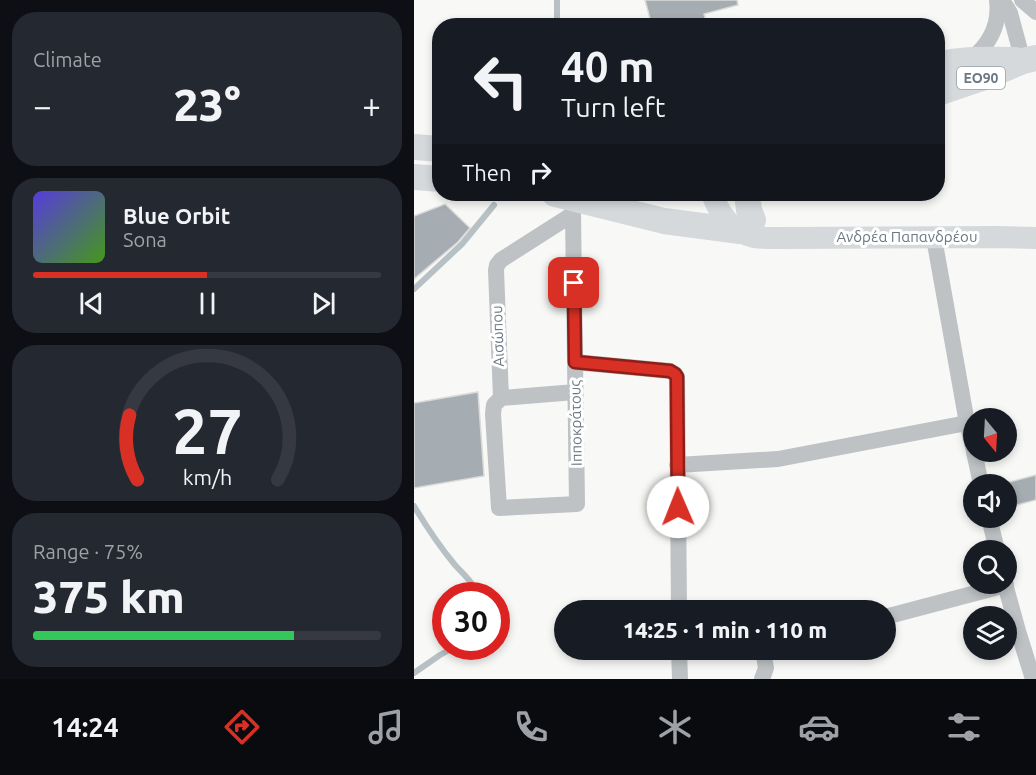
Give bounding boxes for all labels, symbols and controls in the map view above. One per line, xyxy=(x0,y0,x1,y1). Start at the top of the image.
icon: left xyxy=(462,42,540,120)
text: 40 m xyxy=(561,43,655,90)
text: Climate xyxy=(33,48,102,71)
road number: ΕΟ90 xyxy=(957,67,1005,89)
text: 23° xyxy=(173,79,241,130)
text: − xyxy=(33,87,52,124)
text: + xyxy=(362,87,381,124)
text: Turn left xyxy=(561,92,665,122)
icon: right xyxy=(524,156,557,189)
text: Then xyxy=(462,160,512,185)
text: Blue Orbit xyxy=(123,203,230,228)
text: Sona xyxy=(123,228,167,251)
street label: Ανδρέα Παπανδρέου xyxy=(837,228,977,245)
pin xyxy=(548,257,599,308)
icon: arrive xyxy=(557,266,590,299)
icon: previous xyxy=(75,287,108,320)
icon: pause xyxy=(191,287,224,320)
icon: next xyxy=(307,287,340,320)
street label: Αισώπου xyxy=(488,305,507,367)
street label: Ιπποκράτους xyxy=(566,380,585,466)
text: 27 xyxy=(172,396,242,466)
north arrow xyxy=(963,408,1017,462)
map controls xyxy=(963,408,1017,660)
text: km/h xyxy=(182,465,232,489)
button: sound xyxy=(963,474,1017,528)
position arrow xyxy=(646,475,710,539)
text: Range · 75% xyxy=(33,540,143,563)
button: search xyxy=(963,540,1017,594)
text: 375 km xyxy=(33,571,185,622)
speed limit sign: 30 xyxy=(432,582,510,660)
button: layers xyxy=(963,606,1017,660)
text: 14:25 · 1 min · 110 m xyxy=(623,617,827,642)
icon: directions xyxy=(221,706,263,748)
icon: music xyxy=(365,706,407,748)
icon: phone xyxy=(510,706,552,748)
icon: climate xyxy=(654,706,696,748)
icon: car xyxy=(798,706,840,748)
icon: filters xyxy=(943,706,985,748)
text: 14:24 xyxy=(51,712,119,742)

